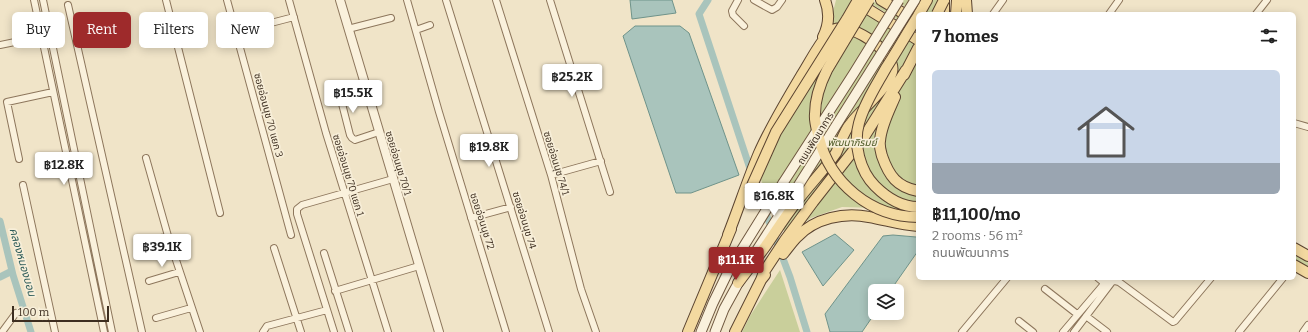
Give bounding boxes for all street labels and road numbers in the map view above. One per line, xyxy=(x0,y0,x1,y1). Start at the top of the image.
street label: ซอยอ่อนนุช 70 แยก 3 xyxy=(251,72,286,159)
street label: ถนนพัฒนาการ xyxy=(795,110,837,167)
street label: ซอยอ่อนนุช 70/1 xyxy=(383,129,415,197)
street label: ซอยอ่อนนุช 74/1 xyxy=(541,129,572,197)
street label: ซอยอ่อนนุช 70 แยก 1 xyxy=(330,133,367,218)
street label: ซอยอ่อนนุช 74 xyxy=(510,190,539,251)
street label: ซอยอ่อนนุช 72 xyxy=(467,191,498,251)

